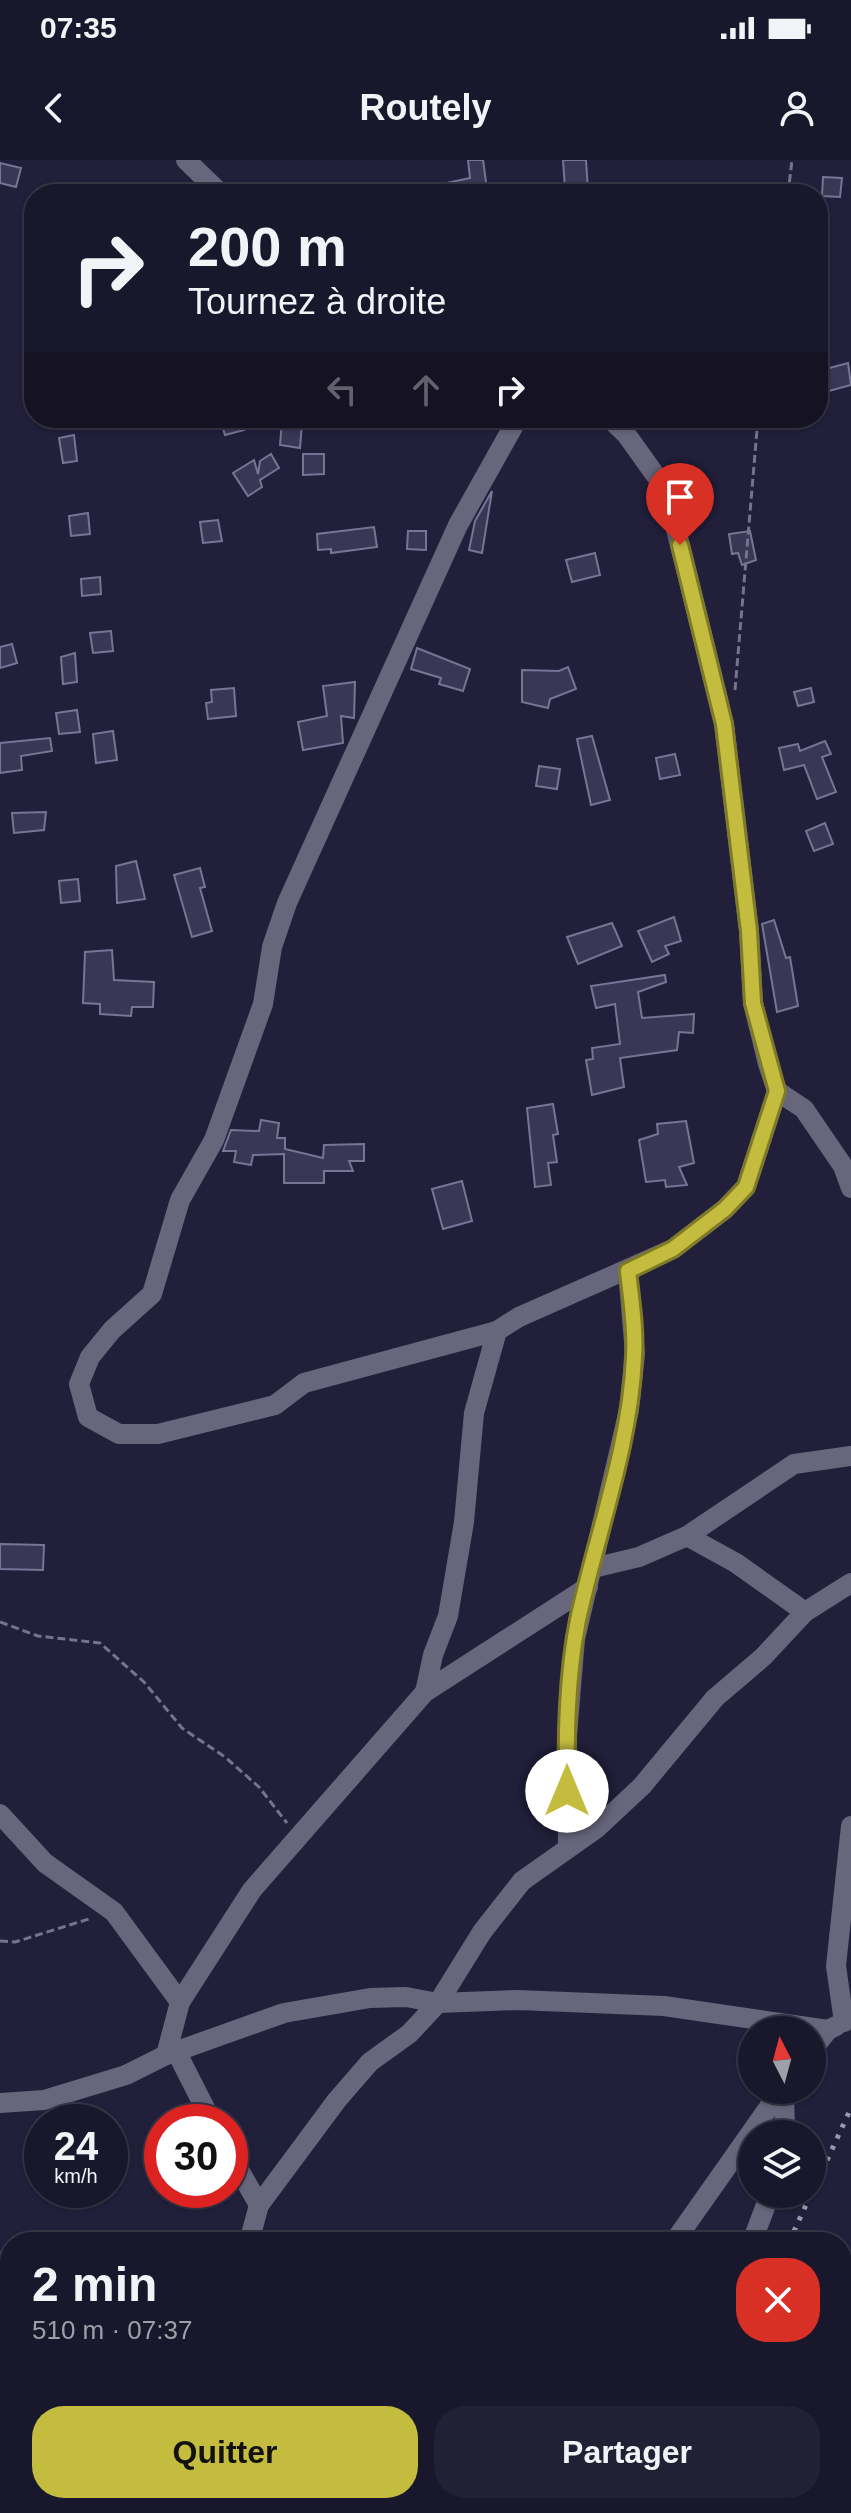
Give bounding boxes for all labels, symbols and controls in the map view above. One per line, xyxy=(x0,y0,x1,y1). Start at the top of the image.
text: 07:35 xyxy=(40,11,117,44)
icon: back xyxy=(32,86,76,130)
icon: person xyxy=(775,86,819,130)
text: Routely xyxy=(359,87,492,128)
text: 200 m xyxy=(188,215,347,278)
icon: right xyxy=(56,216,160,320)
text: Tournez à droite xyxy=(188,281,446,322)
icon: left xyxy=(320,368,364,412)
icon: ahead xyxy=(404,368,448,412)
icon: right xyxy=(488,368,532,412)
pin xyxy=(646,463,714,545)
icon: arrive xyxy=(658,475,702,519)
position arrow xyxy=(525,1749,609,1833)
north arrow xyxy=(738,2016,826,2104)
map controls xyxy=(738,2016,826,2208)
speed limit sign: 30 xyxy=(144,2104,248,2208)
button: layers xyxy=(738,2120,826,2208)
text: 24 xyxy=(54,2124,98,2168)
text: km/h xyxy=(54,2165,98,2187)
text: 2 min xyxy=(32,2258,157,2311)
button: close xyxy=(736,2258,820,2342)
text: 510 m · 07:37 xyxy=(32,2315,192,2345)
button: Quitter xyxy=(32,2406,418,2498)
button: Partager xyxy=(434,2406,820,2498)

